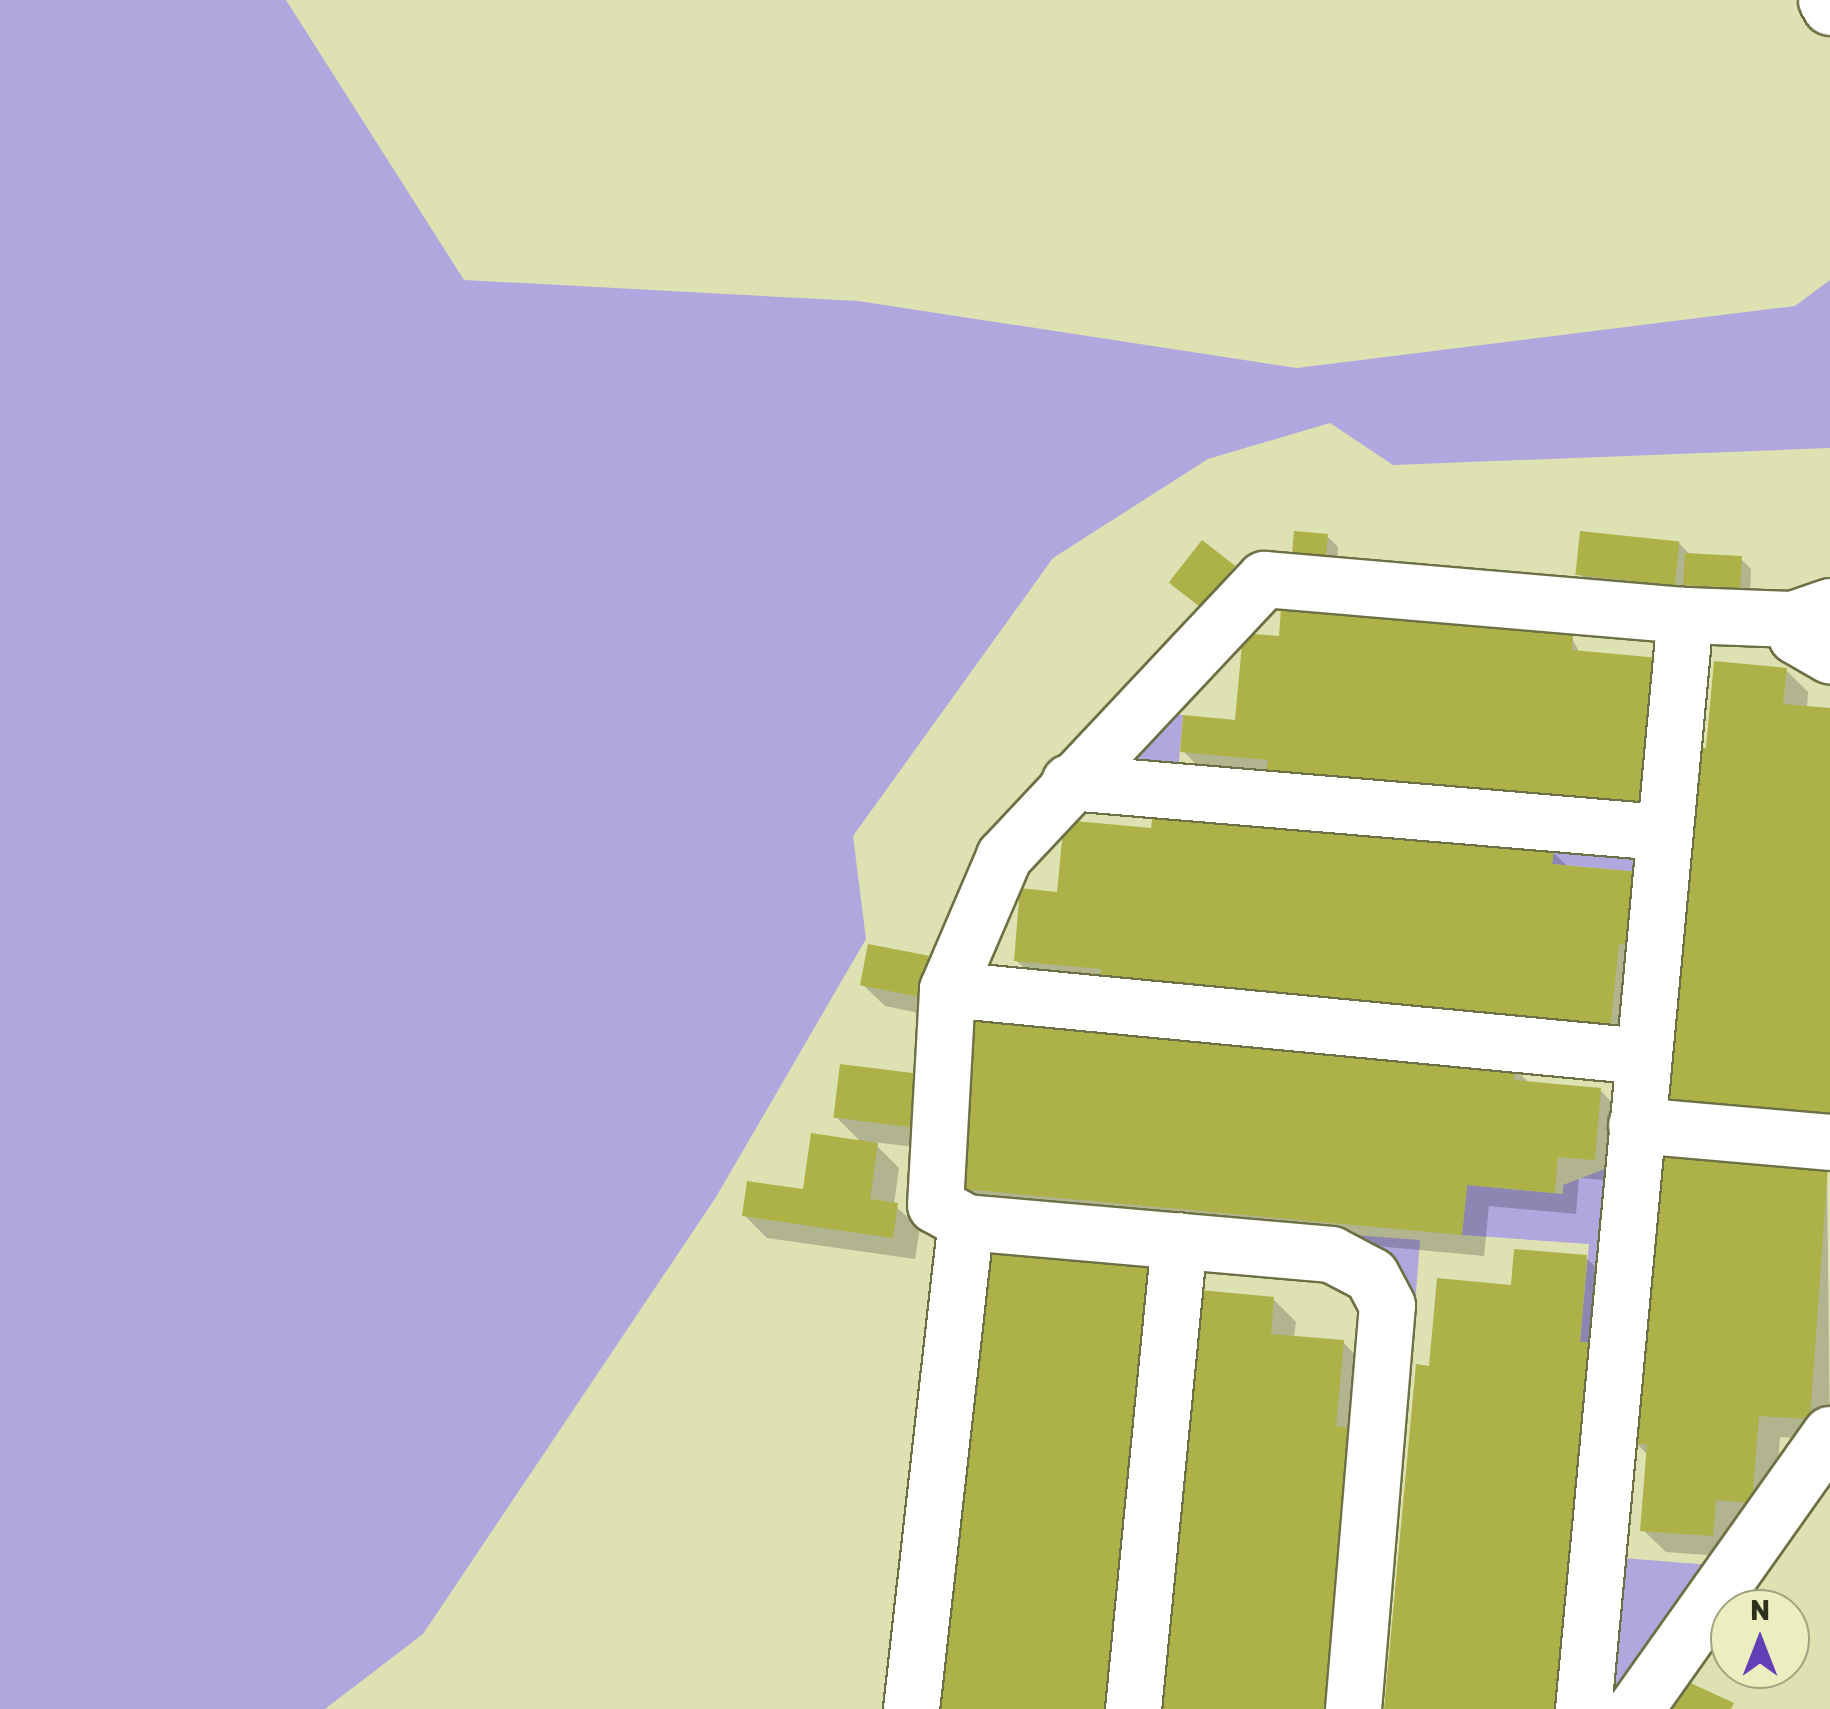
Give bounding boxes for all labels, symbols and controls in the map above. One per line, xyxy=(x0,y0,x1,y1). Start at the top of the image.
north arrow xyxy=(1710,1589,1810,1689)
text: N xyxy=(1750,1594,1770,1627)

